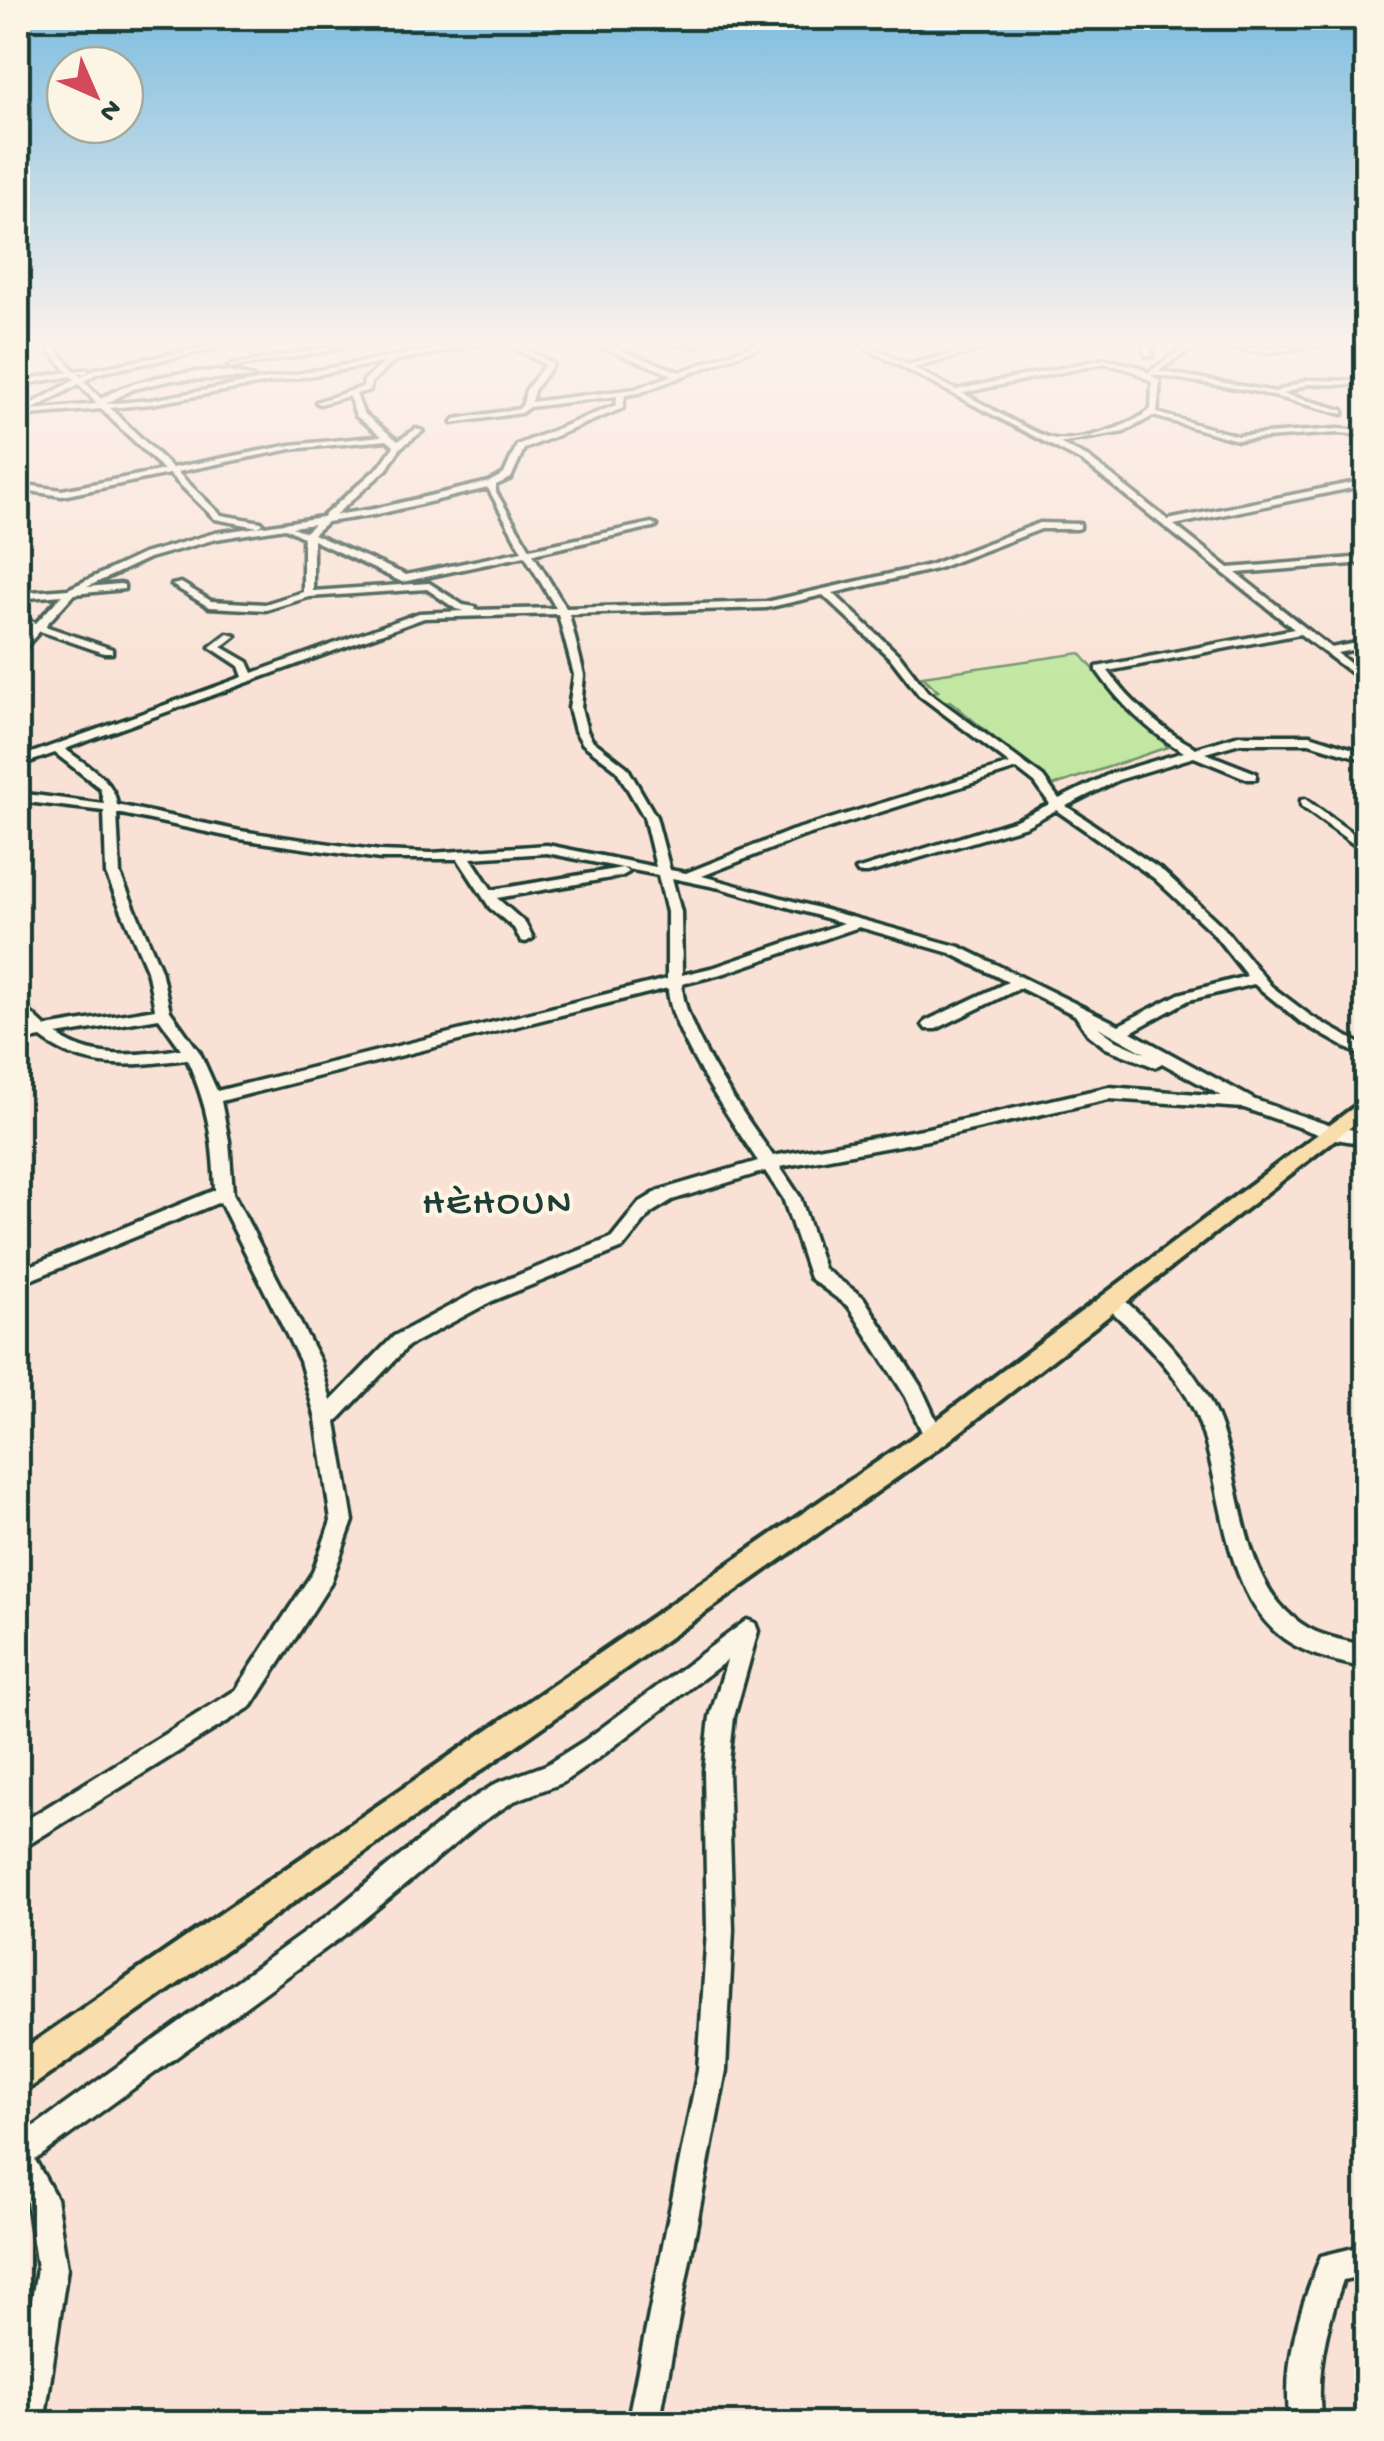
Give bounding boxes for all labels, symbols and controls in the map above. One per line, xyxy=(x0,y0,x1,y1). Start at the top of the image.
north arrow xyxy=(45,45,145,145)
text: N xyxy=(91,91,128,128)
district label: HÈHOUN xyxy=(422,1183,574,1227)

